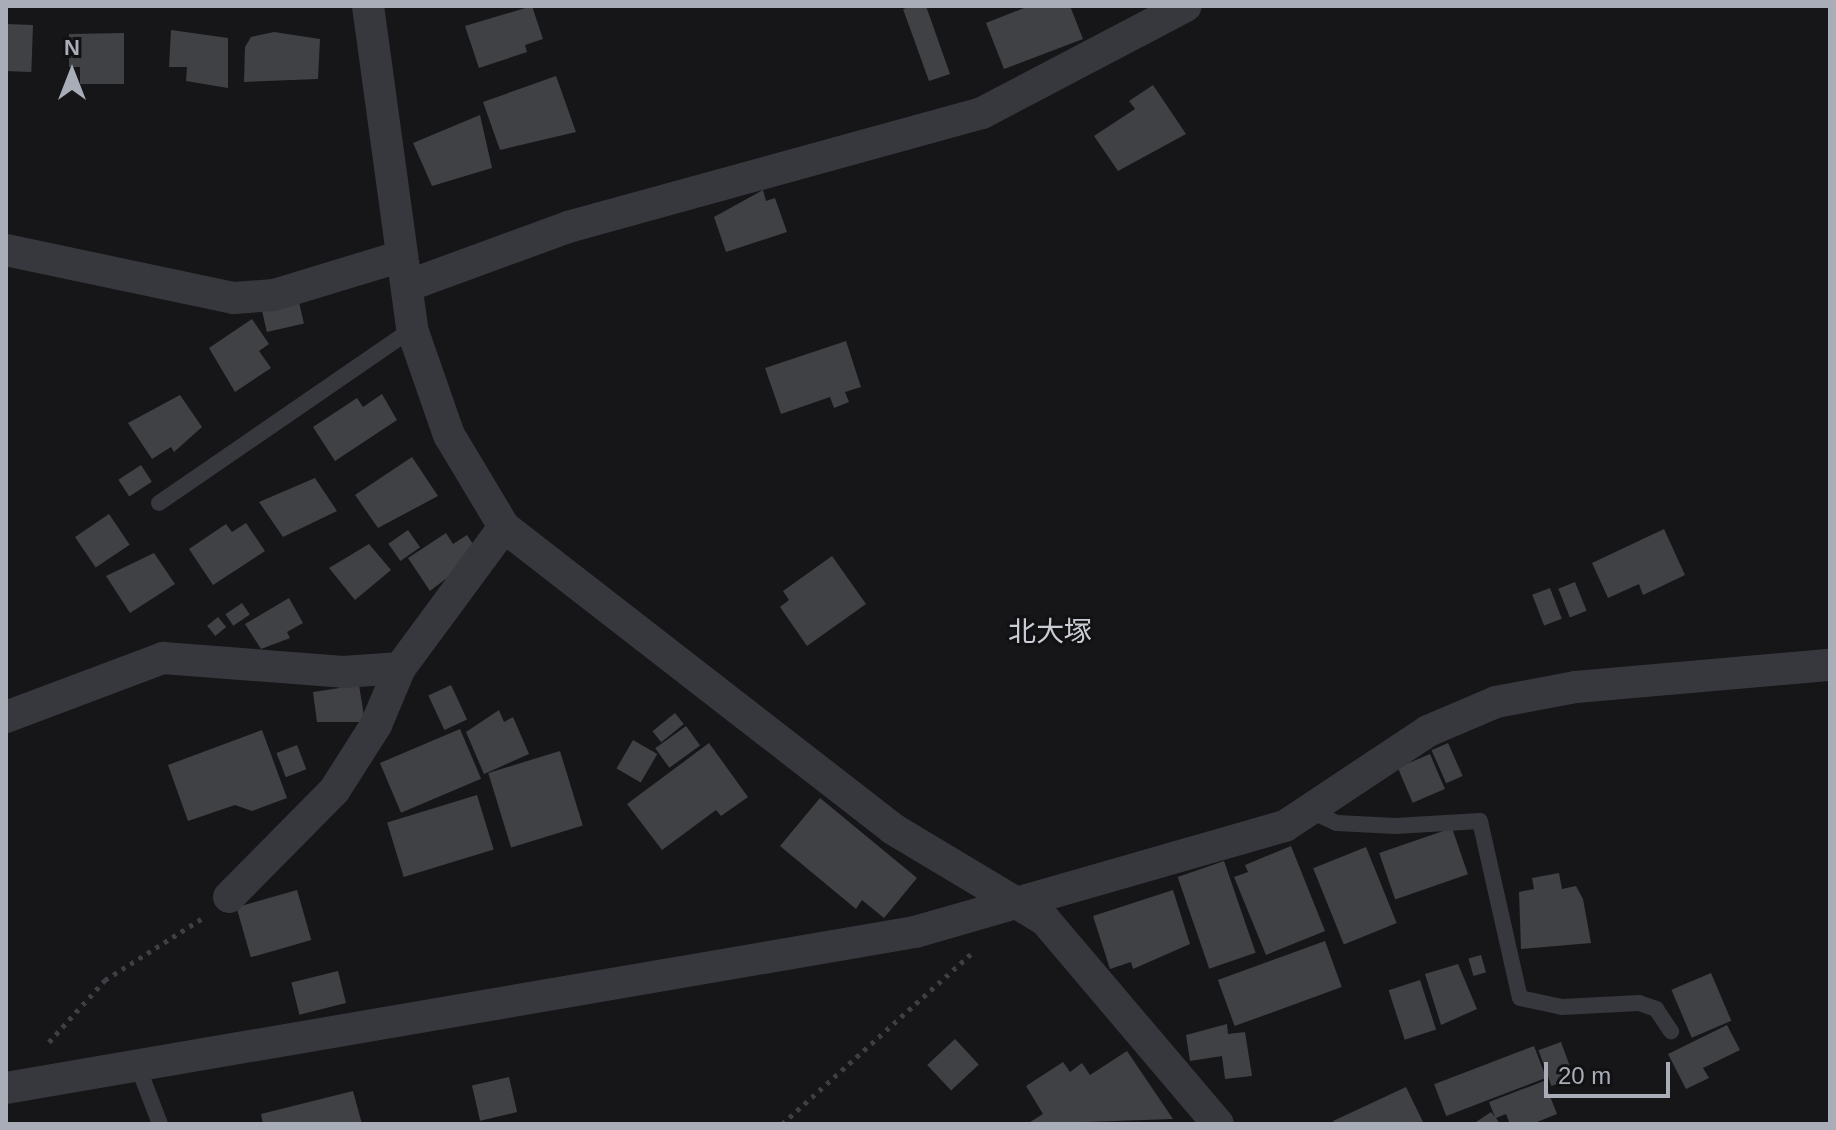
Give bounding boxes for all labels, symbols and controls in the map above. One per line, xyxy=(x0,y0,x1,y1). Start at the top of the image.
north arrow xyxy=(32,32,112,112)
text: N xyxy=(64,35,80,60)
district label: 北大塚 xyxy=(1008,615,1092,649)
scale bar xyxy=(1548,1046,1674,1096)
text: 20 m xyxy=(1558,1062,1611,1089)

